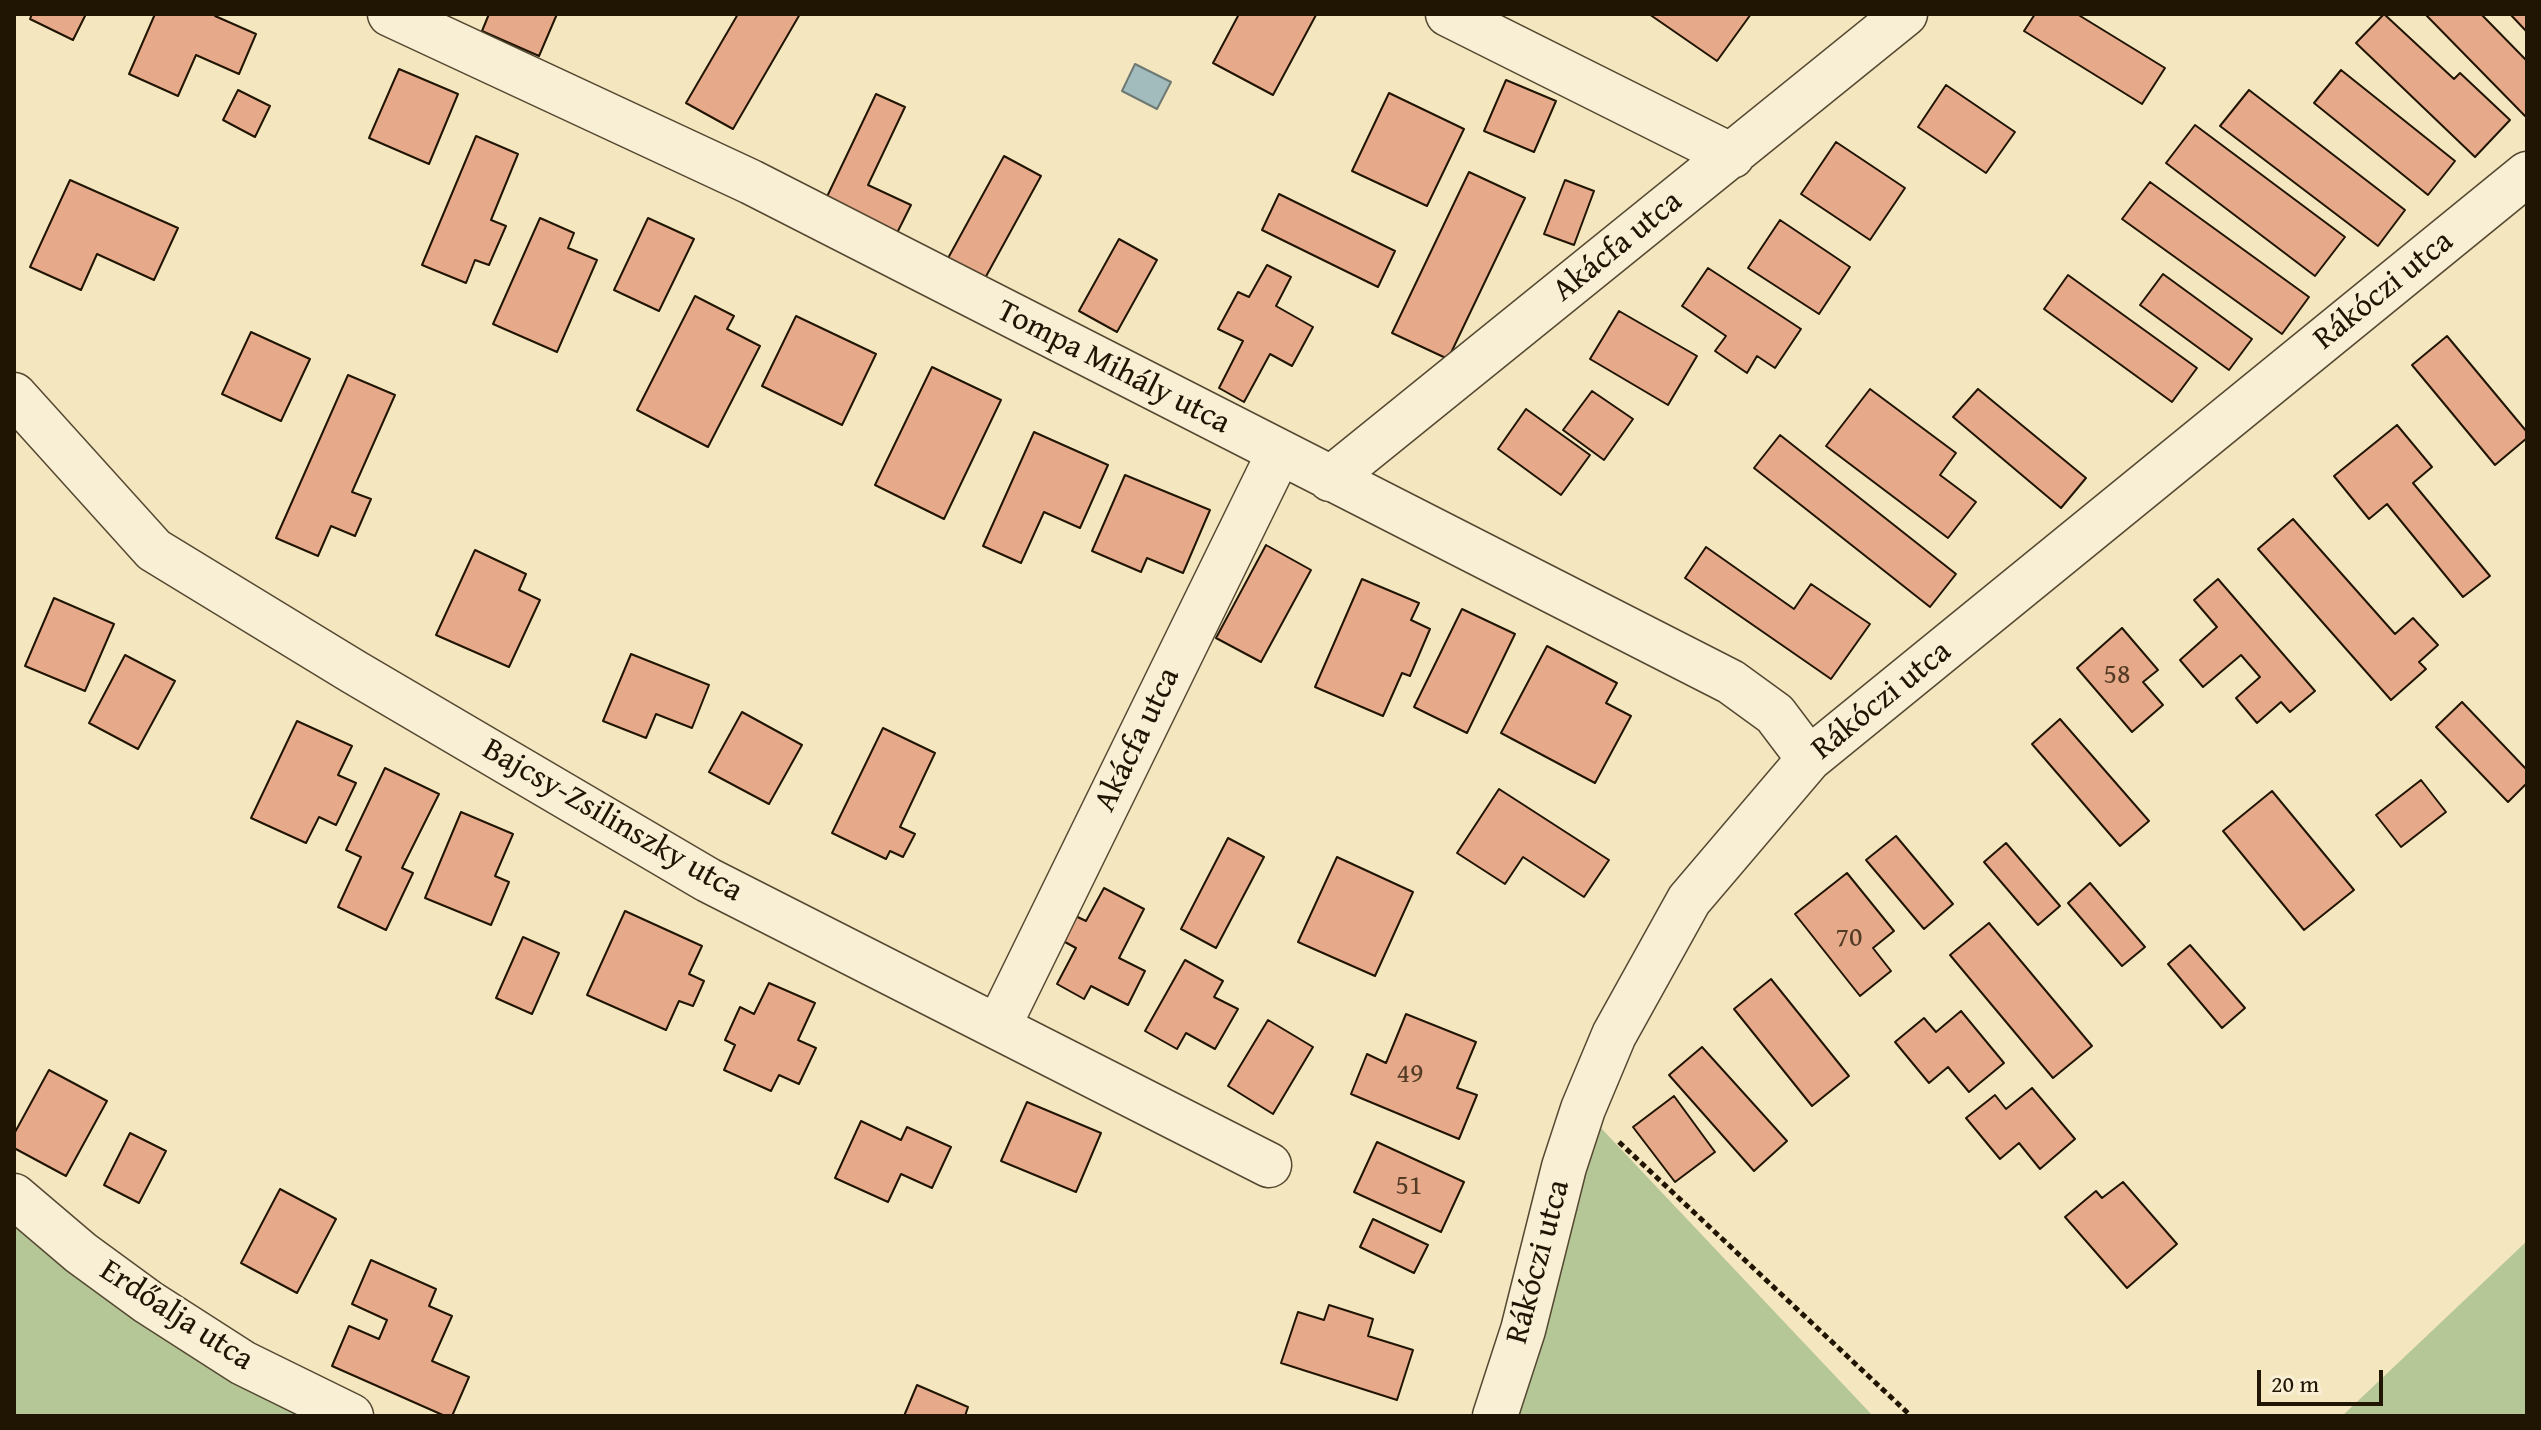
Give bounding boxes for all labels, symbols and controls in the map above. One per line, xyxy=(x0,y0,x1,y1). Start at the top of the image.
street label: Akácfa utca xyxy=(1546,183,1690,311)
street label: Rákóczi utca xyxy=(2307,223,2461,359)
street label: Tompa Mihály utca xyxy=(990,293,1236,443)
street label: Rákóczi utca xyxy=(1805,633,1959,769)
house number: 58 xyxy=(2104,659,2130,693)
street label: Akácfa utca xyxy=(1087,662,1189,818)
street label: Bajcsy-Zsilinszky utca xyxy=(475,731,749,911)
house number: 70 xyxy=(1836,922,1862,956)
house number: 49 xyxy=(1397,1058,1423,1092)
house number: 51 xyxy=(1396,1170,1422,1204)
street label: Rákóczi utca xyxy=(1499,1176,1579,1348)
street label: Erdőalja utca xyxy=(92,1252,260,1380)
scale bar xyxy=(2261,1354,2387,1404)
text: 20 m xyxy=(2271,1366,2319,1401)

